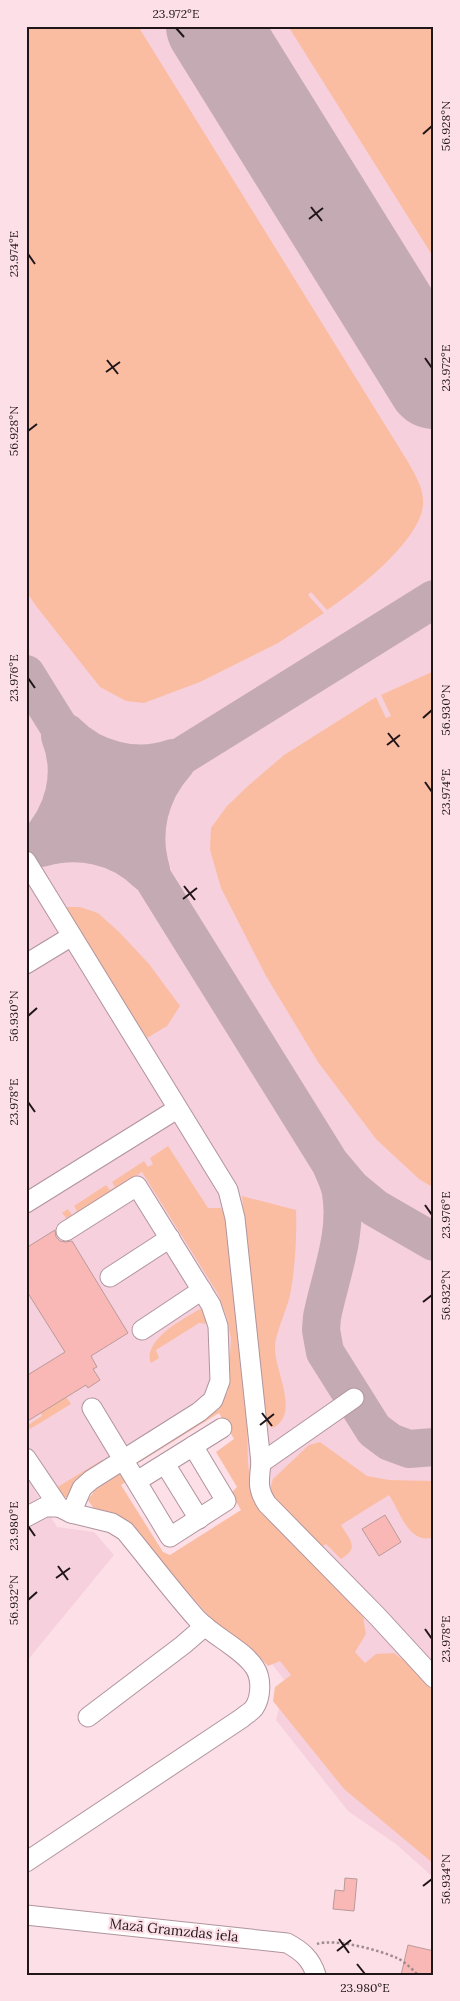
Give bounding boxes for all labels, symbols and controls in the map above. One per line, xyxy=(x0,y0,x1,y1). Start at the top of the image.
text: 23.972°E xyxy=(153,6,199,21)
text: 56.928°N xyxy=(438,101,453,151)
text: 23.974°E xyxy=(6,231,21,277)
text: 23.972°E xyxy=(438,345,453,391)
text: 56.928°N xyxy=(6,406,21,456)
text: 23.976°E xyxy=(6,654,21,702)
text: 56.930°N xyxy=(438,684,453,736)
text: 23.974°E xyxy=(438,769,453,815)
text: 56.930°N xyxy=(6,990,21,1042)
text: 23.978°E xyxy=(6,1078,21,1126)
text: 23.976°E xyxy=(438,1191,453,1239)
text: 56.932°N xyxy=(438,1270,453,1320)
text: 23.980°E xyxy=(6,1501,21,1551)
text: 56.932°N xyxy=(6,1575,21,1625)
text: 23.978°E xyxy=(438,1615,453,1663)
text: 56.934°N xyxy=(438,1854,453,1904)
street label: Mazā Gramzdas iela xyxy=(108,1914,240,1946)
text: 23.980°E xyxy=(340,1980,390,1995)

